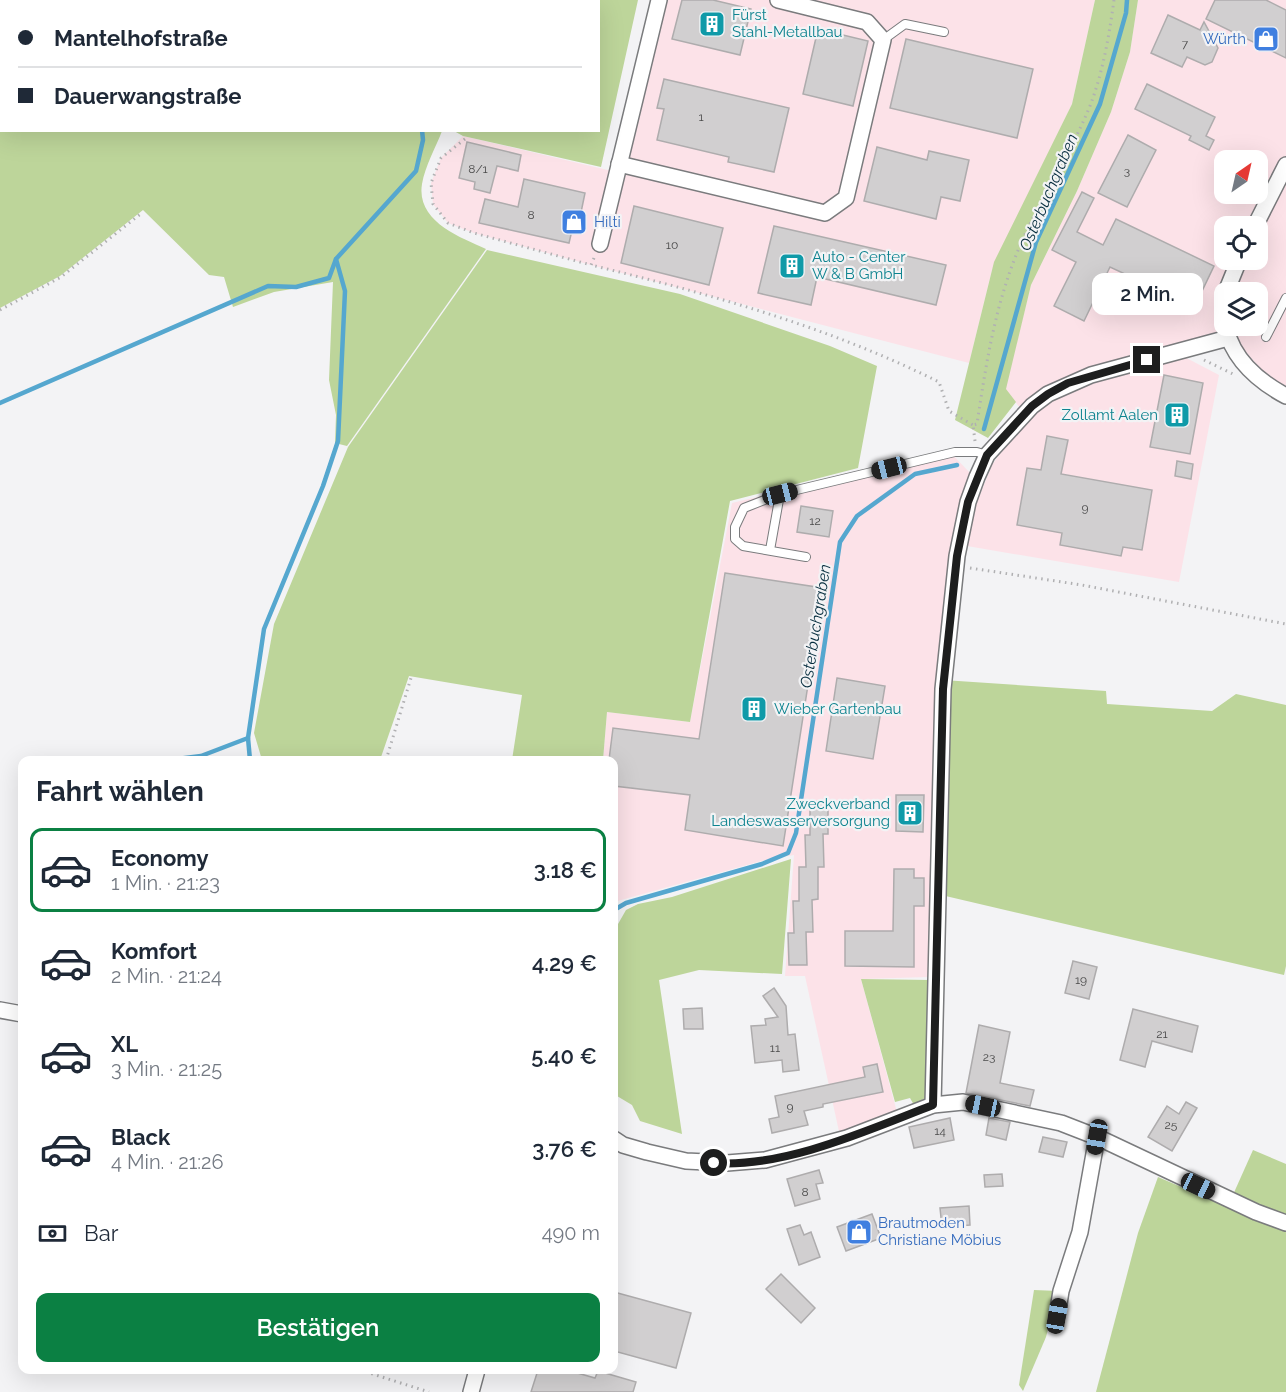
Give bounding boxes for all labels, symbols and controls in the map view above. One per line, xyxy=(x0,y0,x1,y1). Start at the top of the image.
place label: Fürst Stahl-Metallbau xyxy=(732,6,843,41)
building icon: Fürst Stahl-Metallbau xyxy=(697,9,727,39)
shop icon: Würth xyxy=(1251,24,1281,54)
text: Mantelhofstraße xyxy=(54,25,228,51)
place label: Würth xyxy=(1203,30,1246,48)
house number: 7 xyxy=(1182,37,1189,51)
text: Dauerwangstraße xyxy=(54,83,241,109)
house number: 1 xyxy=(698,110,704,124)
water label: Osterbuchgraben xyxy=(1015,131,1082,254)
north arrow xyxy=(1214,150,1268,204)
map controls xyxy=(1214,150,1268,336)
house number: 8/1 xyxy=(468,162,488,176)
house number: 3 xyxy=(1124,164,1130,178)
shop icon: Hilti xyxy=(559,207,589,237)
house number: 8 xyxy=(527,208,535,222)
place label: Hilti xyxy=(594,213,621,231)
button: locate xyxy=(1214,216,1268,270)
house number: 10 xyxy=(666,238,678,252)
place label: Auto - Center W & B GmbH xyxy=(812,248,906,283)
building icon: Auto - Center W & B GmbH xyxy=(777,251,807,281)
callout: 2 Min. xyxy=(1092,273,1202,315)
text: 2 Min. xyxy=(1120,282,1175,306)
button: layers xyxy=(1214,282,1268,336)
route end xyxy=(1133,346,1160,373)
building icon: Zollamt Aalen xyxy=(1162,400,1192,430)
place label: Zollamt Aalen xyxy=(1062,406,1158,424)
car xyxy=(869,455,909,481)
car xyxy=(760,481,800,507)
house number: 9 xyxy=(1081,501,1089,515)
house number: 12 xyxy=(809,514,821,528)
water label: Osterbuchgraben xyxy=(796,563,835,689)
building icon: Wieber Gartenbau xyxy=(739,694,769,724)
place label: Wieber Gartenbau xyxy=(774,700,902,718)
text: Fahrt wählen xyxy=(36,776,204,807)
place label: Zweckverband Landeswasserversorgung xyxy=(711,795,890,830)
building icon: Zweckverband Landeswasserversorgung xyxy=(895,798,925,828)
icon: car xyxy=(39,843,93,897)
text: Economy xyxy=(111,845,209,871)
text: 3.18 € xyxy=(534,857,597,883)
text: 1 Min. · 21:23 xyxy=(111,871,220,895)
icon: car xyxy=(39,936,93,990)
text: Komfort xyxy=(111,938,197,964)
text: 4.29 € xyxy=(532,950,597,976)
text: 2 Min. · 21:24 xyxy=(111,964,222,988)
house number: 19 xyxy=(1075,973,1087,987)
house number: 21 xyxy=(1156,1027,1168,1041)
icon: car xyxy=(39,1029,93,1083)
text: XL xyxy=(111,1031,138,1057)
house number: 11 xyxy=(770,1041,780,1055)
text: 5.40 € xyxy=(531,1043,597,1069)
house number: 23 xyxy=(983,1050,995,1064)
text: 3 Min. · 21:25 xyxy=(111,1057,222,1081)
car xyxy=(964,1093,1002,1119)
house number: 9 xyxy=(786,1100,794,1114)
car xyxy=(1085,1118,1109,1156)
house number: 25 xyxy=(1165,1118,1178,1132)
icon: car xyxy=(39,1122,93,1176)
text: Black xyxy=(111,1124,170,1150)
house number: 14 xyxy=(934,1124,946,1138)
text: 3.76 € xyxy=(532,1136,597,1162)
route start xyxy=(700,1149,727,1176)
text: 4 Min. · 21:26 xyxy=(111,1150,224,1174)
car xyxy=(1178,1170,1218,1202)
house number: 8 xyxy=(801,1185,809,1199)
place label: Brautmoden Christiane Möbius xyxy=(878,1214,1001,1249)
icon: cash xyxy=(36,1217,69,1250)
shop icon: Brautmoden Christiane Möbius xyxy=(844,1217,874,1247)
text: Bar xyxy=(84,1220,118,1246)
text: 490 m xyxy=(542,1221,600,1245)
button: Bestätigen xyxy=(36,1293,600,1362)
car xyxy=(1045,1297,1069,1335)

